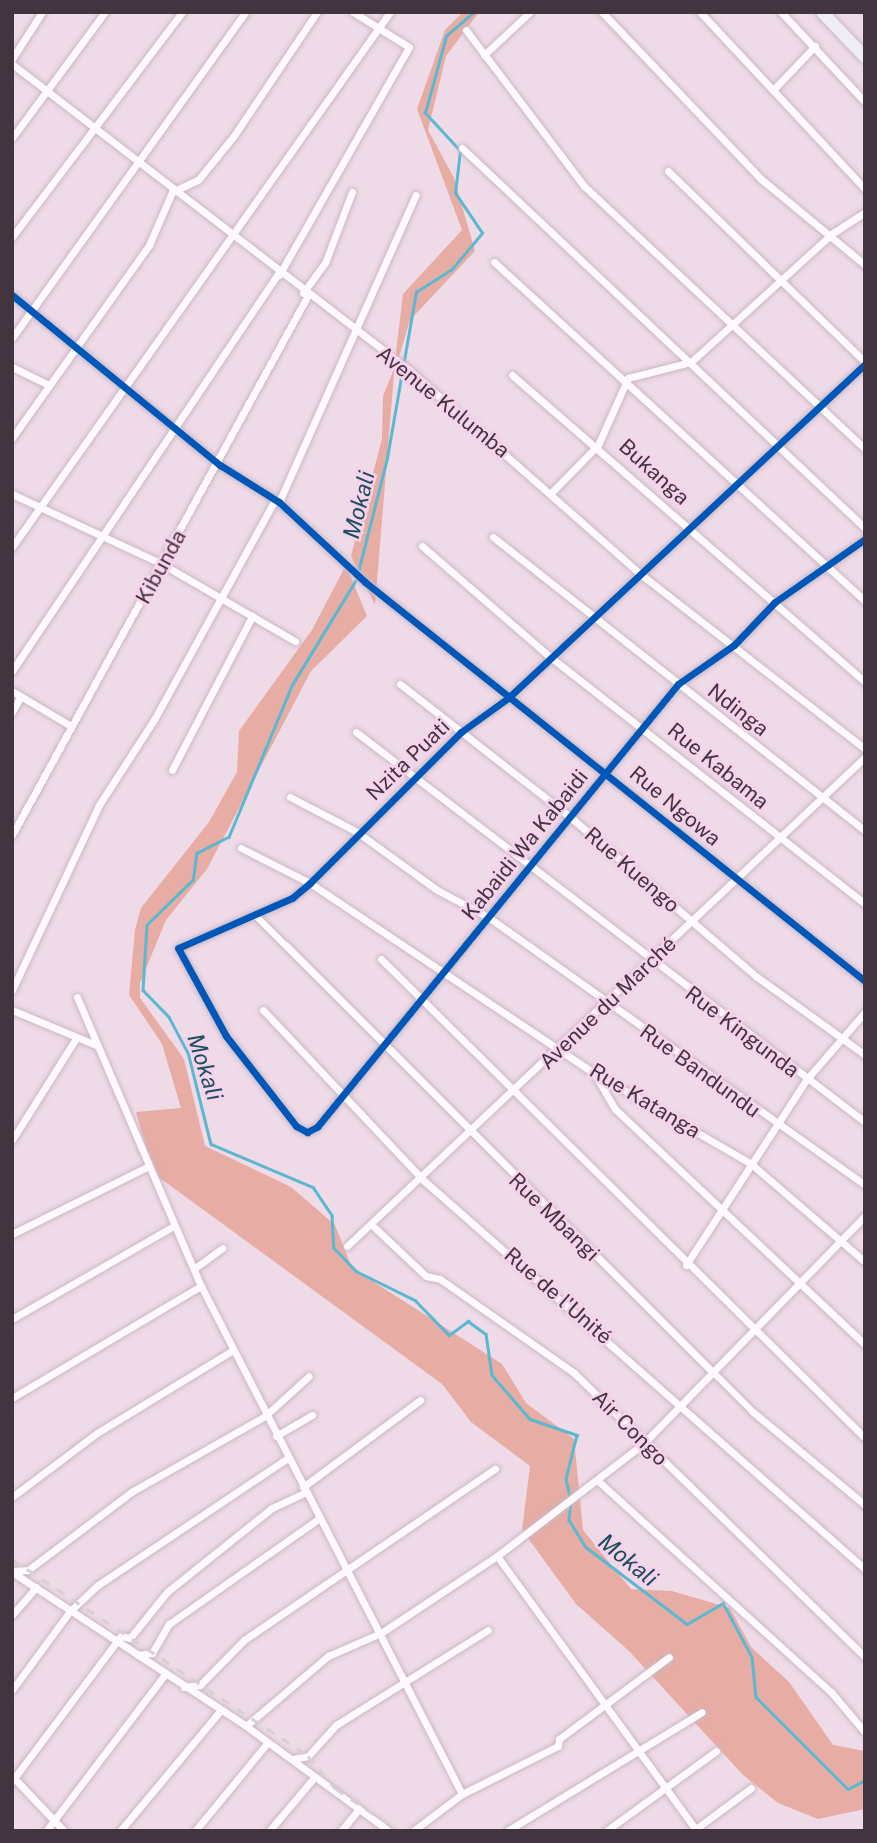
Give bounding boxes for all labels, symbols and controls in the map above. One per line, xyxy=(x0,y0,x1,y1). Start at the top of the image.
street label: Avenue Kulumba xyxy=(371,341,515,463)
street label: Bukanga xyxy=(614,434,694,510)
water label: Mokali xyxy=(337,468,381,542)
street label: Kibunda xyxy=(130,526,192,608)
street label: Ndinga xyxy=(703,678,773,742)
street label: Nzita Puati xyxy=(361,714,455,806)
street label: Rue Kabama xyxy=(662,718,774,814)
street label: Rue Ngowa xyxy=(624,761,726,851)
street label: Kabaidi Wa Kabaidi xyxy=(457,765,593,925)
street label: Rue Kuengo xyxy=(579,822,685,918)
street label: Avenue du Marché xyxy=(534,931,682,1075)
street label: Rue Kingunda xyxy=(680,981,804,1083)
street label: Rue Bandundu xyxy=(635,1019,765,1123)
water label: Mokali xyxy=(181,1030,229,1104)
street label: Rue Katanga xyxy=(585,1058,705,1144)
street label: Rue Mbangi xyxy=(503,1168,605,1266)
street label: Rue de l'Unité xyxy=(499,1242,617,1350)
street label: Air Congo xyxy=(587,1385,673,1471)
water label: Mokali xyxy=(593,1528,663,1592)

